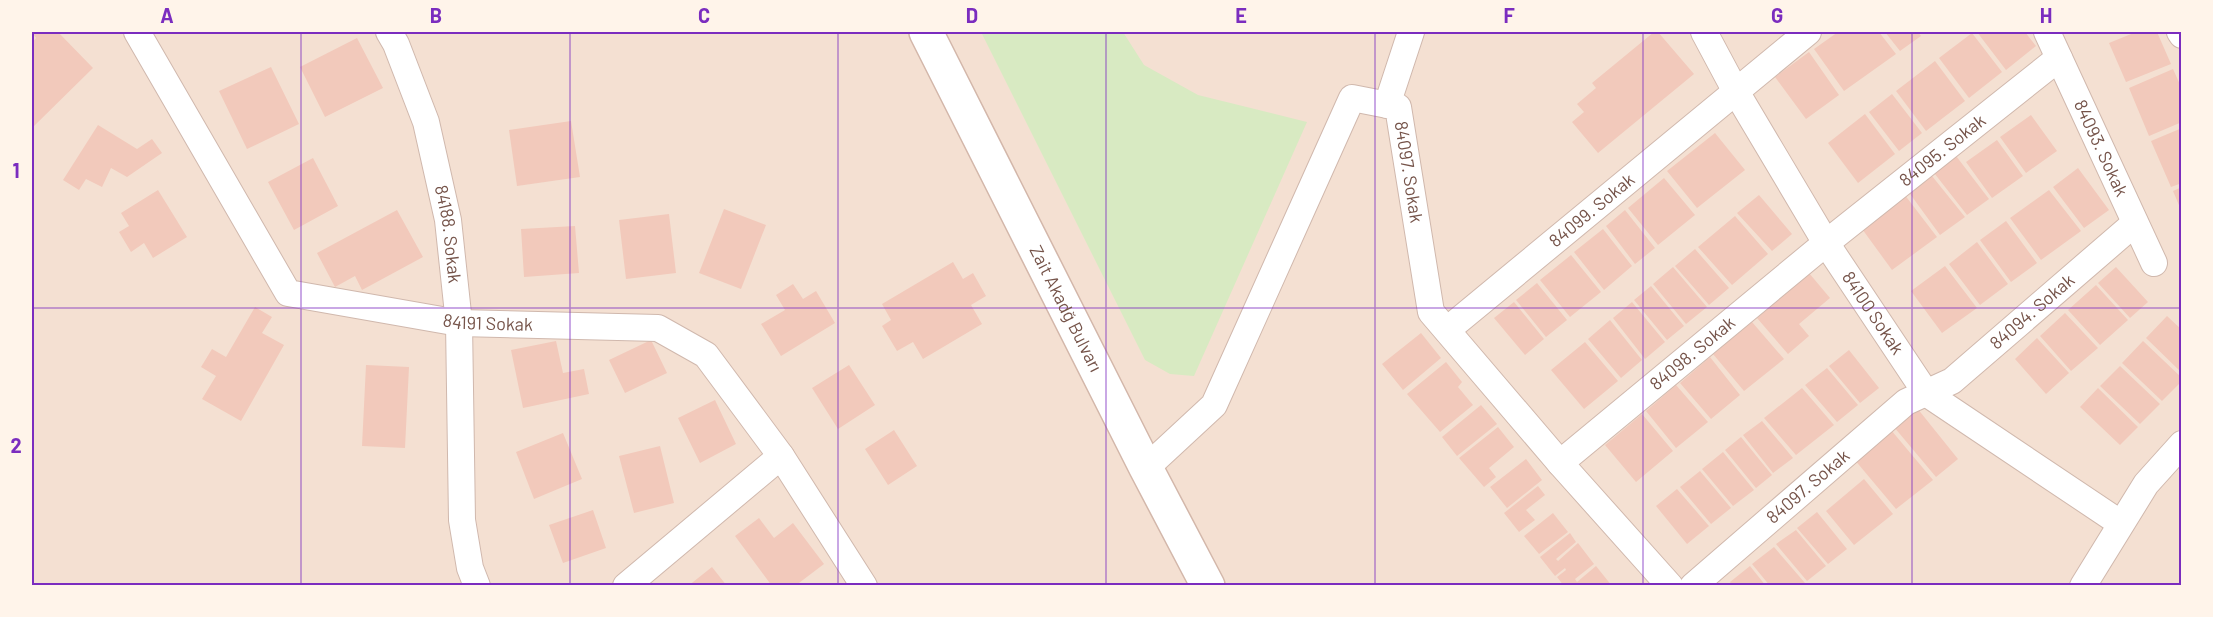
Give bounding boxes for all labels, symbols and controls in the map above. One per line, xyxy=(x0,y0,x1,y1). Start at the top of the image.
text: A xyxy=(160,3,174,27)
text: B xyxy=(430,3,442,27)
text: C xyxy=(698,3,710,27)
text: D xyxy=(966,3,978,27)
text: E xyxy=(1235,3,1247,27)
text: F xyxy=(1503,3,1515,27)
text: G xyxy=(1771,3,1783,27)
text: H xyxy=(2040,3,2052,27)
street label: 84093. Sokak xyxy=(2070,96,2134,200)
street label: 84095. Sokak xyxy=(1894,109,1990,191)
street label: 84097. Sokak xyxy=(1390,119,1428,224)
text: 1 xyxy=(12,158,20,182)
street label: 84099. Sokak xyxy=(1544,168,1639,251)
street label: 84188. Sokak xyxy=(431,183,467,284)
street label: Zait Akadğ Bulvarı xyxy=(1025,241,1108,375)
street label: 84100 Sokak xyxy=(1838,267,1909,358)
street label: 84094. Sokak xyxy=(1985,268,2078,354)
street label: 84191 Sokak xyxy=(441,308,533,335)
street label: 84098. Sokak xyxy=(1645,311,1739,394)
text: 2 xyxy=(10,433,22,457)
street label: 84097. Sokak xyxy=(1761,444,1853,528)

